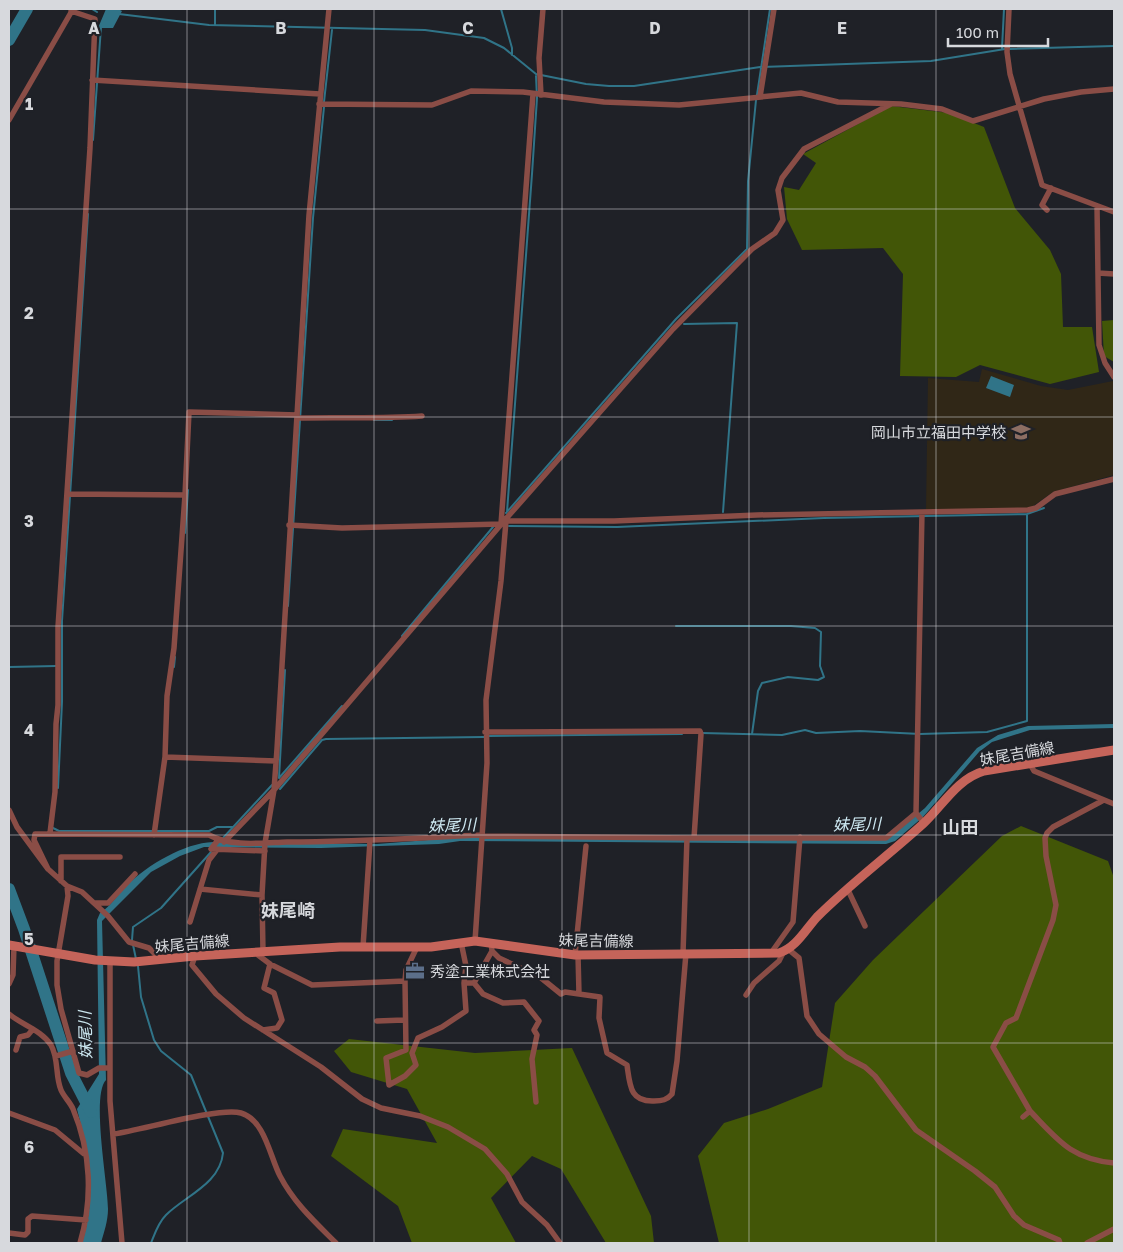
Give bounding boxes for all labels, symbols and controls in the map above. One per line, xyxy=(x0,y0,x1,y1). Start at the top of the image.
scale bar xyxy=(948,15,1048,47)
text: A xyxy=(88,18,100,38)
text: B xyxy=(275,18,287,38)
text: C xyxy=(462,18,474,38)
text: D xyxy=(649,18,661,38)
text: E xyxy=(837,18,847,38)
text: 100 m xyxy=(956,23,999,41)
text: 1 xyxy=(25,94,33,114)
text: 2 xyxy=(24,303,34,323)
school or university icon: 岡山市立福田中学校 xyxy=(1010,421,1032,443)
place label: 岡山市立福田中学校 xyxy=(871,423,1006,441)
text: 3 xyxy=(24,511,34,531)
text: 4 xyxy=(24,720,34,740)
street label: 妹尾吉備線 xyxy=(978,738,1056,768)
water label: 妹尾川 xyxy=(428,814,478,836)
water label: 妹尾川 xyxy=(833,814,883,834)
district label: 山田 xyxy=(942,816,978,838)
district label: 妹尾崎 xyxy=(261,899,315,921)
text: 5 xyxy=(24,929,34,949)
street label: 妹尾吉備線 xyxy=(558,930,634,950)
street label: 妹尾吉備線 xyxy=(154,931,230,955)
office icon: 秀塗工業株式会社 xyxy=(404,960,426,982)
place label: 秀塗工業株式会社 xyxy=(430,962,550,980)
water label: 妹尾川 xyxy=(75,1009,95,1059)
text: 6 xyxy=(24,1137,34,1157)

